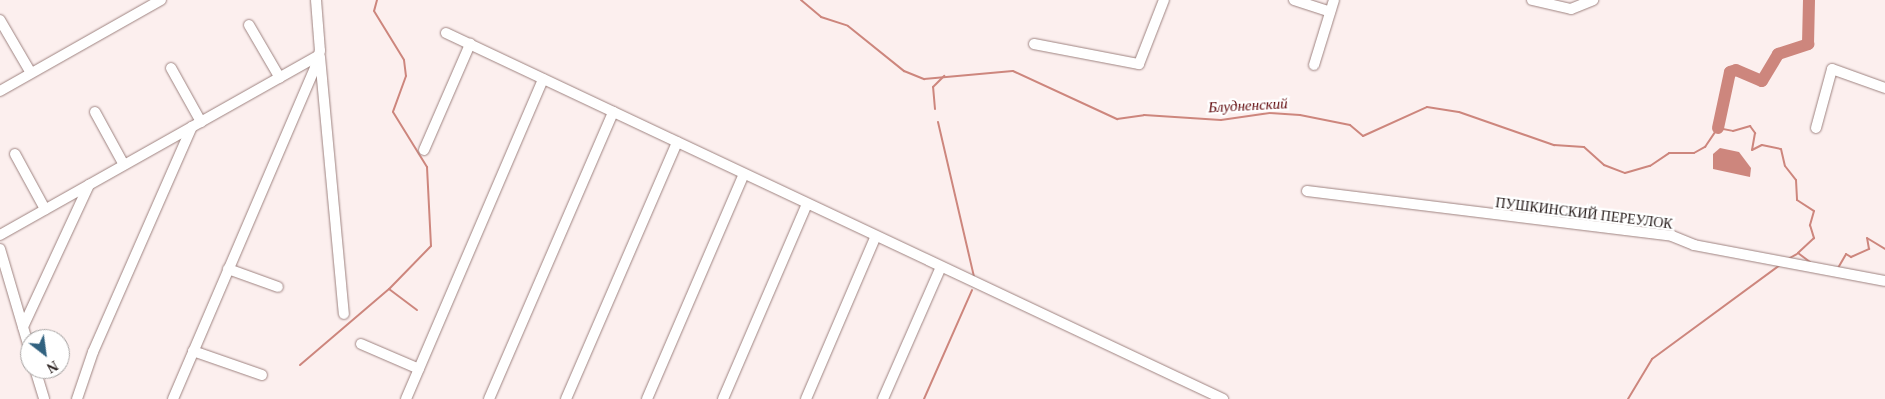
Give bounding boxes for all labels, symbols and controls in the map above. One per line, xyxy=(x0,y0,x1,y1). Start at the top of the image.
water label: Блудненский xyxy=(1208,95,1288,117)
street label: ПУШКИНСКИЙ ПЕРЕУЛОК xyxy=(1494,195,1674,233)
north arrow xyxy=(20,329,70,379)
text: N xyxy=(44,358,60,376)

